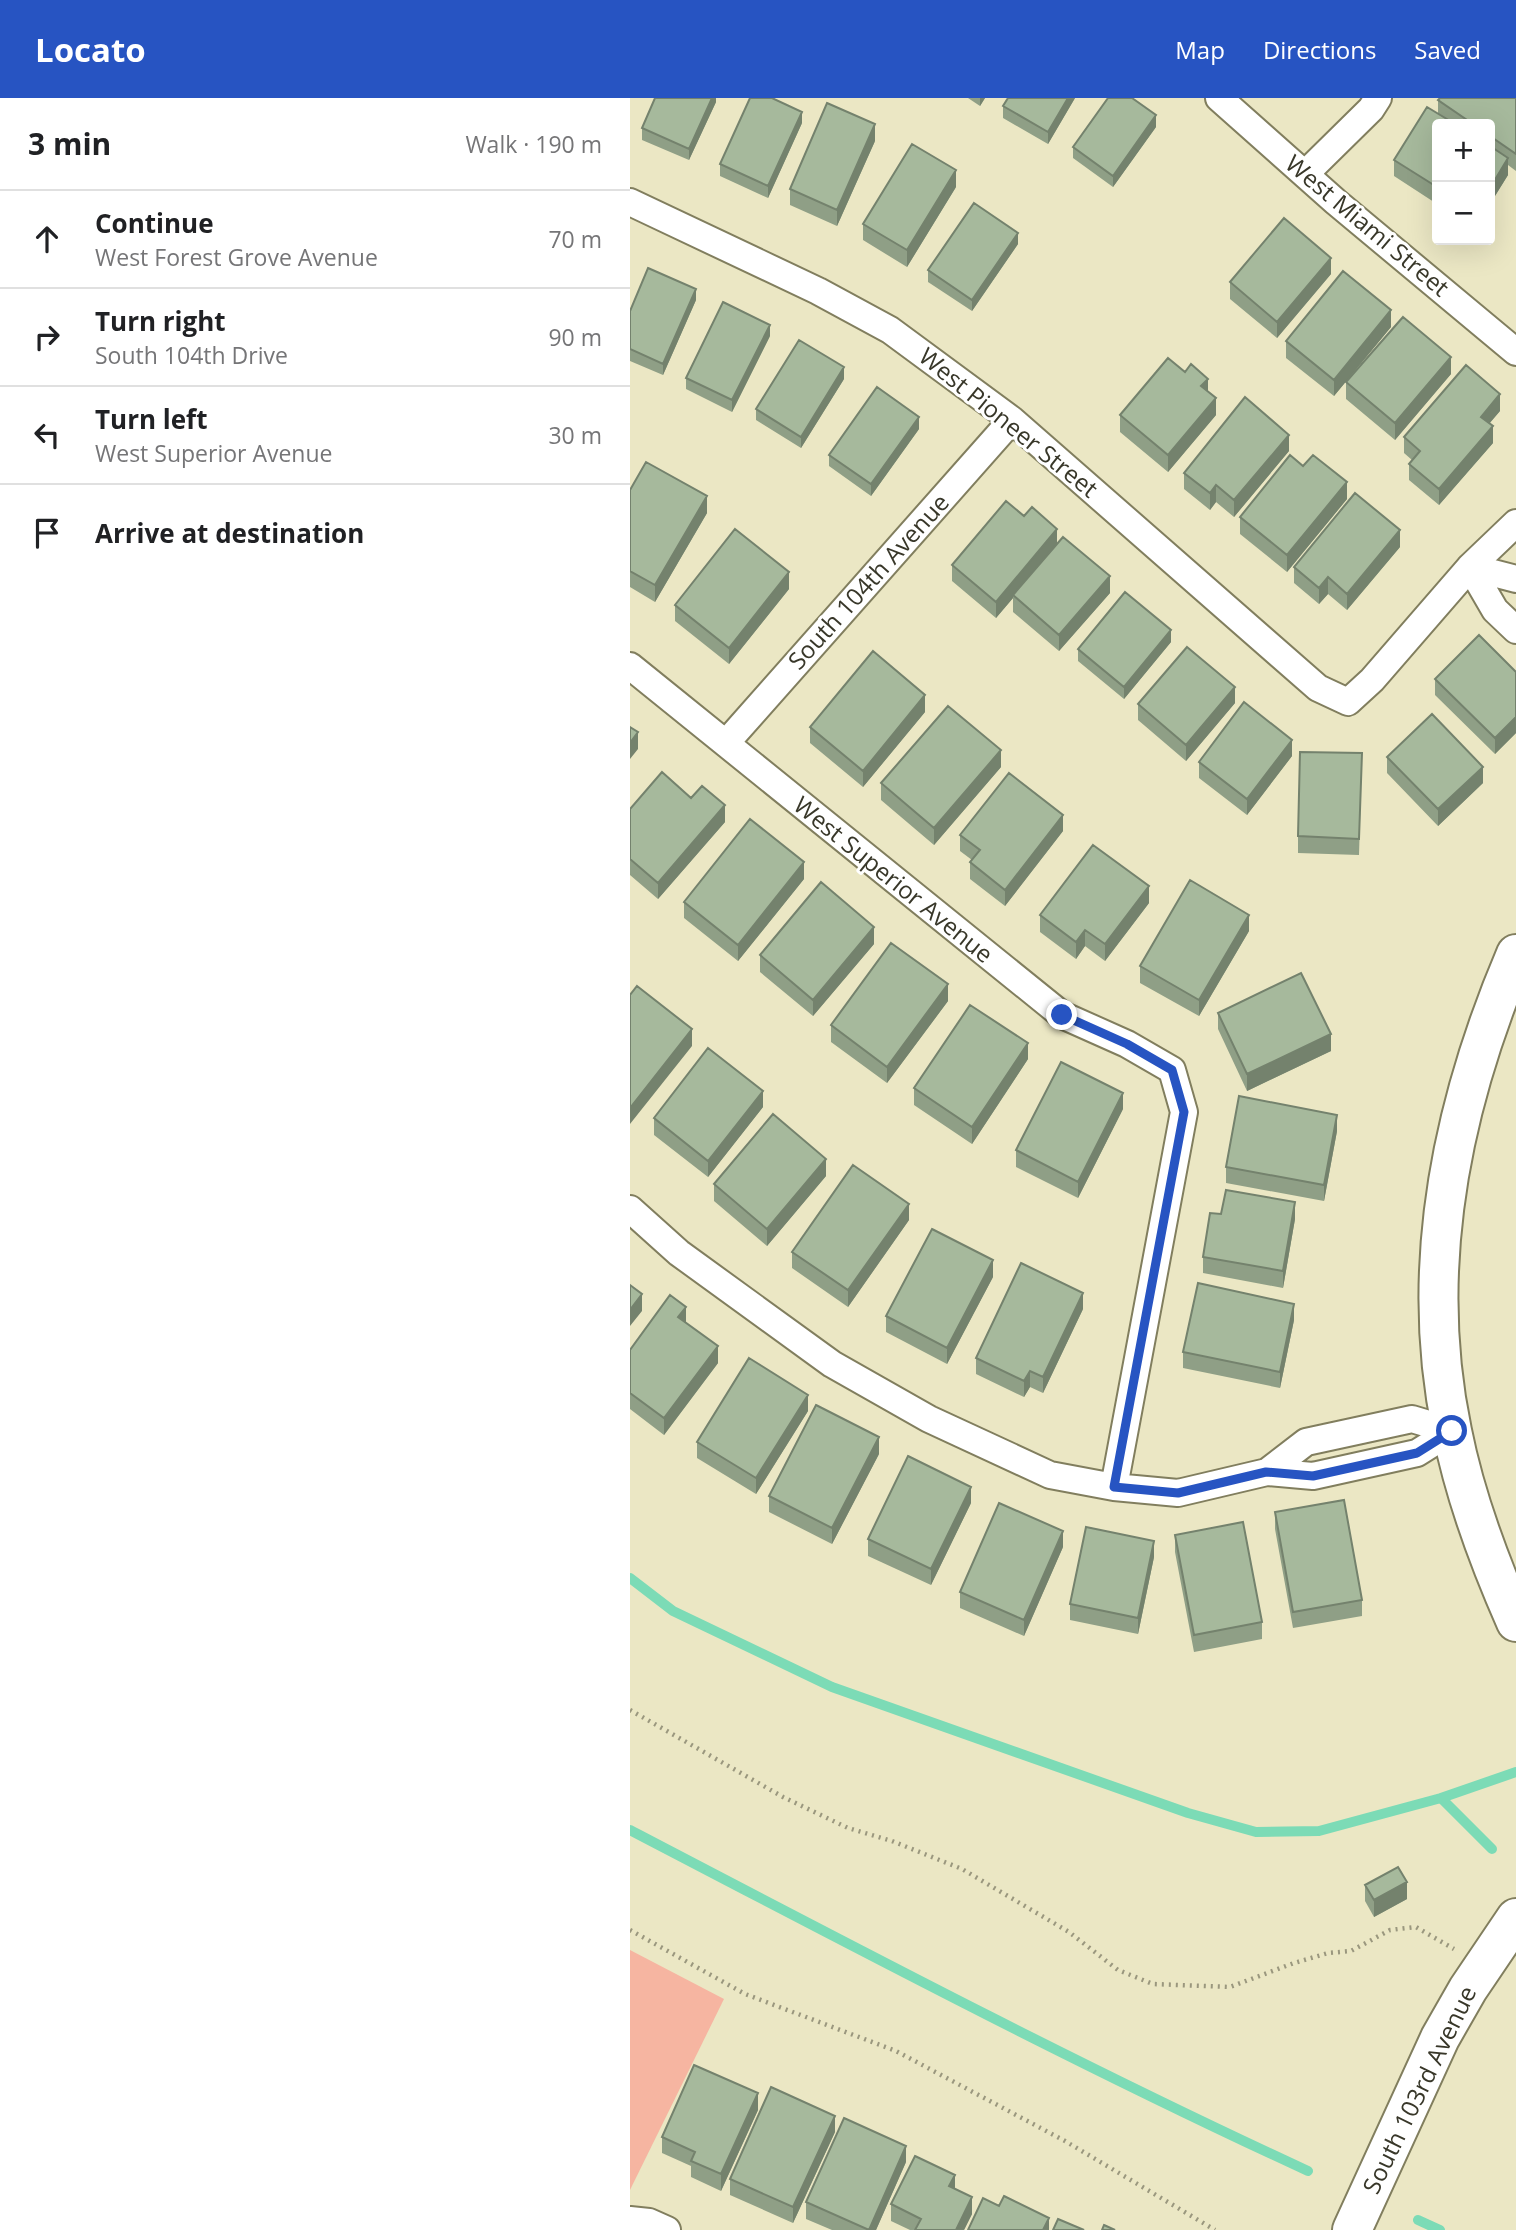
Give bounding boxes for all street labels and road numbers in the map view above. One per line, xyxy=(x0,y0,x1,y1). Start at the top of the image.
street label: West Miami Street xyxy=(1279,147,1457,303)
street label: West Pioneer Street xyxy=(912,339,1105,504)
street label: South 104th Avenue xyxy=(780,486,956,676)
street label: West Superior Avenue xyxy=(787,788,1001,970)
street label: South 103rd Avenue xyxy=(1354,1980,1483,2199)

